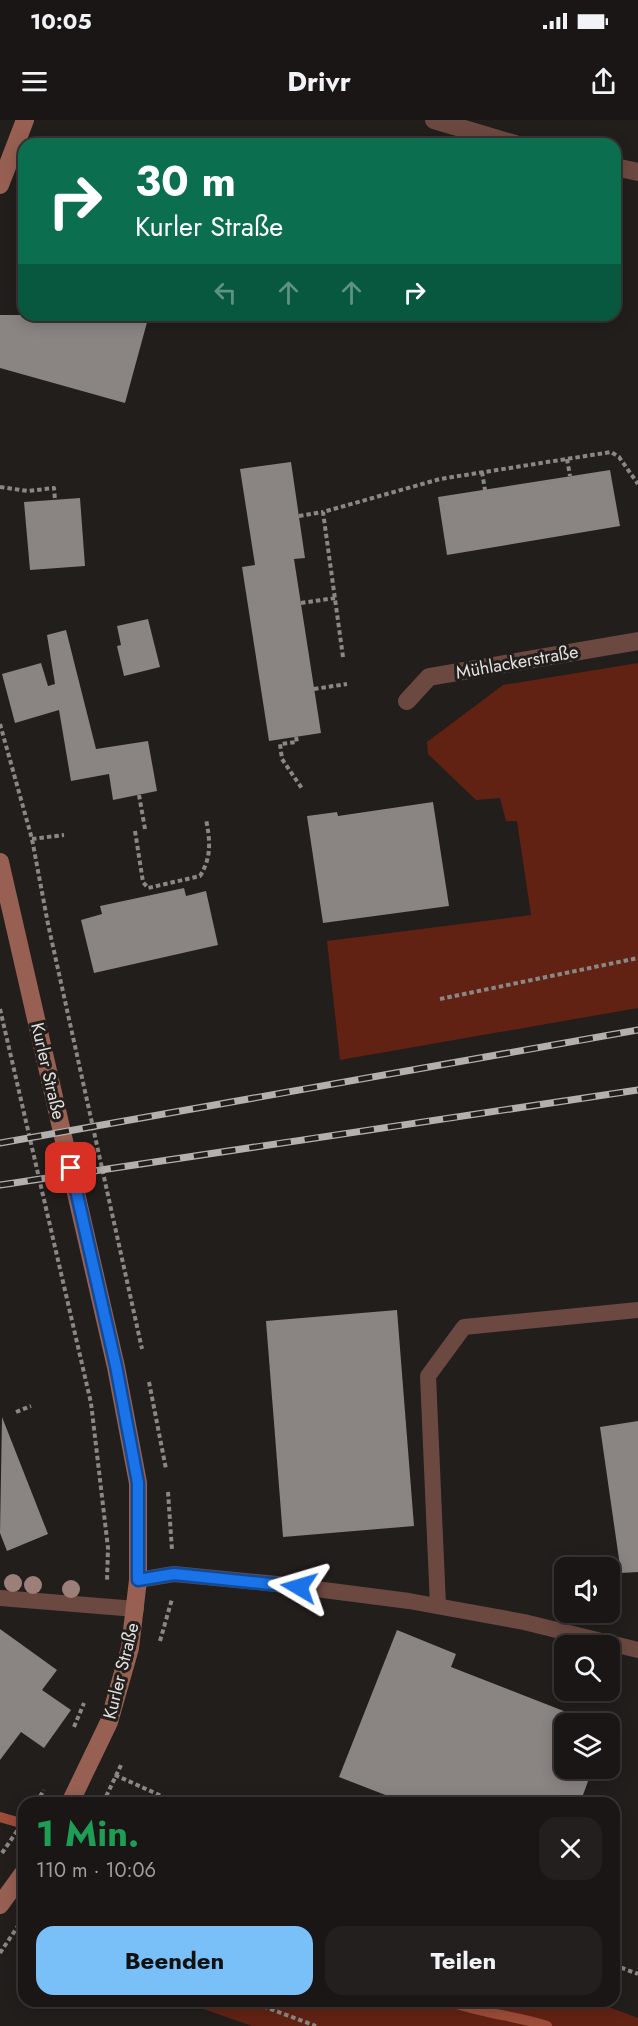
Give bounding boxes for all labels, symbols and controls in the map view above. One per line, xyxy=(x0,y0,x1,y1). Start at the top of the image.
text: 10:05 xyxy=(30,5,92,37)
text: Drivr xyxy=(287,62,351,101)
icon: menu xyxy=(18,65,51,98)
icon: share xyxy=(587,65,620,98)
text: 30 m xyxy=(135,151,236,212)
icon: right xyxy=(36,162,114,240)
text: Kurler Straße xyxy=(135,207,283,246)
icon: left xyxy=(209,276,242,309)
icon: ahead xyxy=(272,276,305,309)
icon: ahead xyxy=(335,276,368,309)
icon: right xyxy=(398,276,431,309)
street label: Mühlackerstraße xyxy=(454,638,580,686)
street label: Kurler Straße xyxy=(24,1020,72,1122)
pin xyxy=(45,1142,96,1193)
icon: arrive xyxy=(54,1151,87,1184)
position arrow xyxy=(267,1555,331,1619)
map controls xyxy=(554,1557,620,1779)
button: sound xyxy=(554,1557,620,1623)
street label: Kurler Straße xyxy=(96,1620,146,1722)
button: search xyxy=(554,1635,620,1701)
button: layers xyxy=(554,1713,620,1779)
text: 1 Min. xyxy=(36,1807,139,1859)
button: close xyxy=(539,1817,602,1880)
text: 110 m · 10:06 xyxy=(36,1856,156,1885)
button: Beenden xyxy=(36,1926,313,1995)
button: Teilen xyxy=(325,1926,602,1995)

